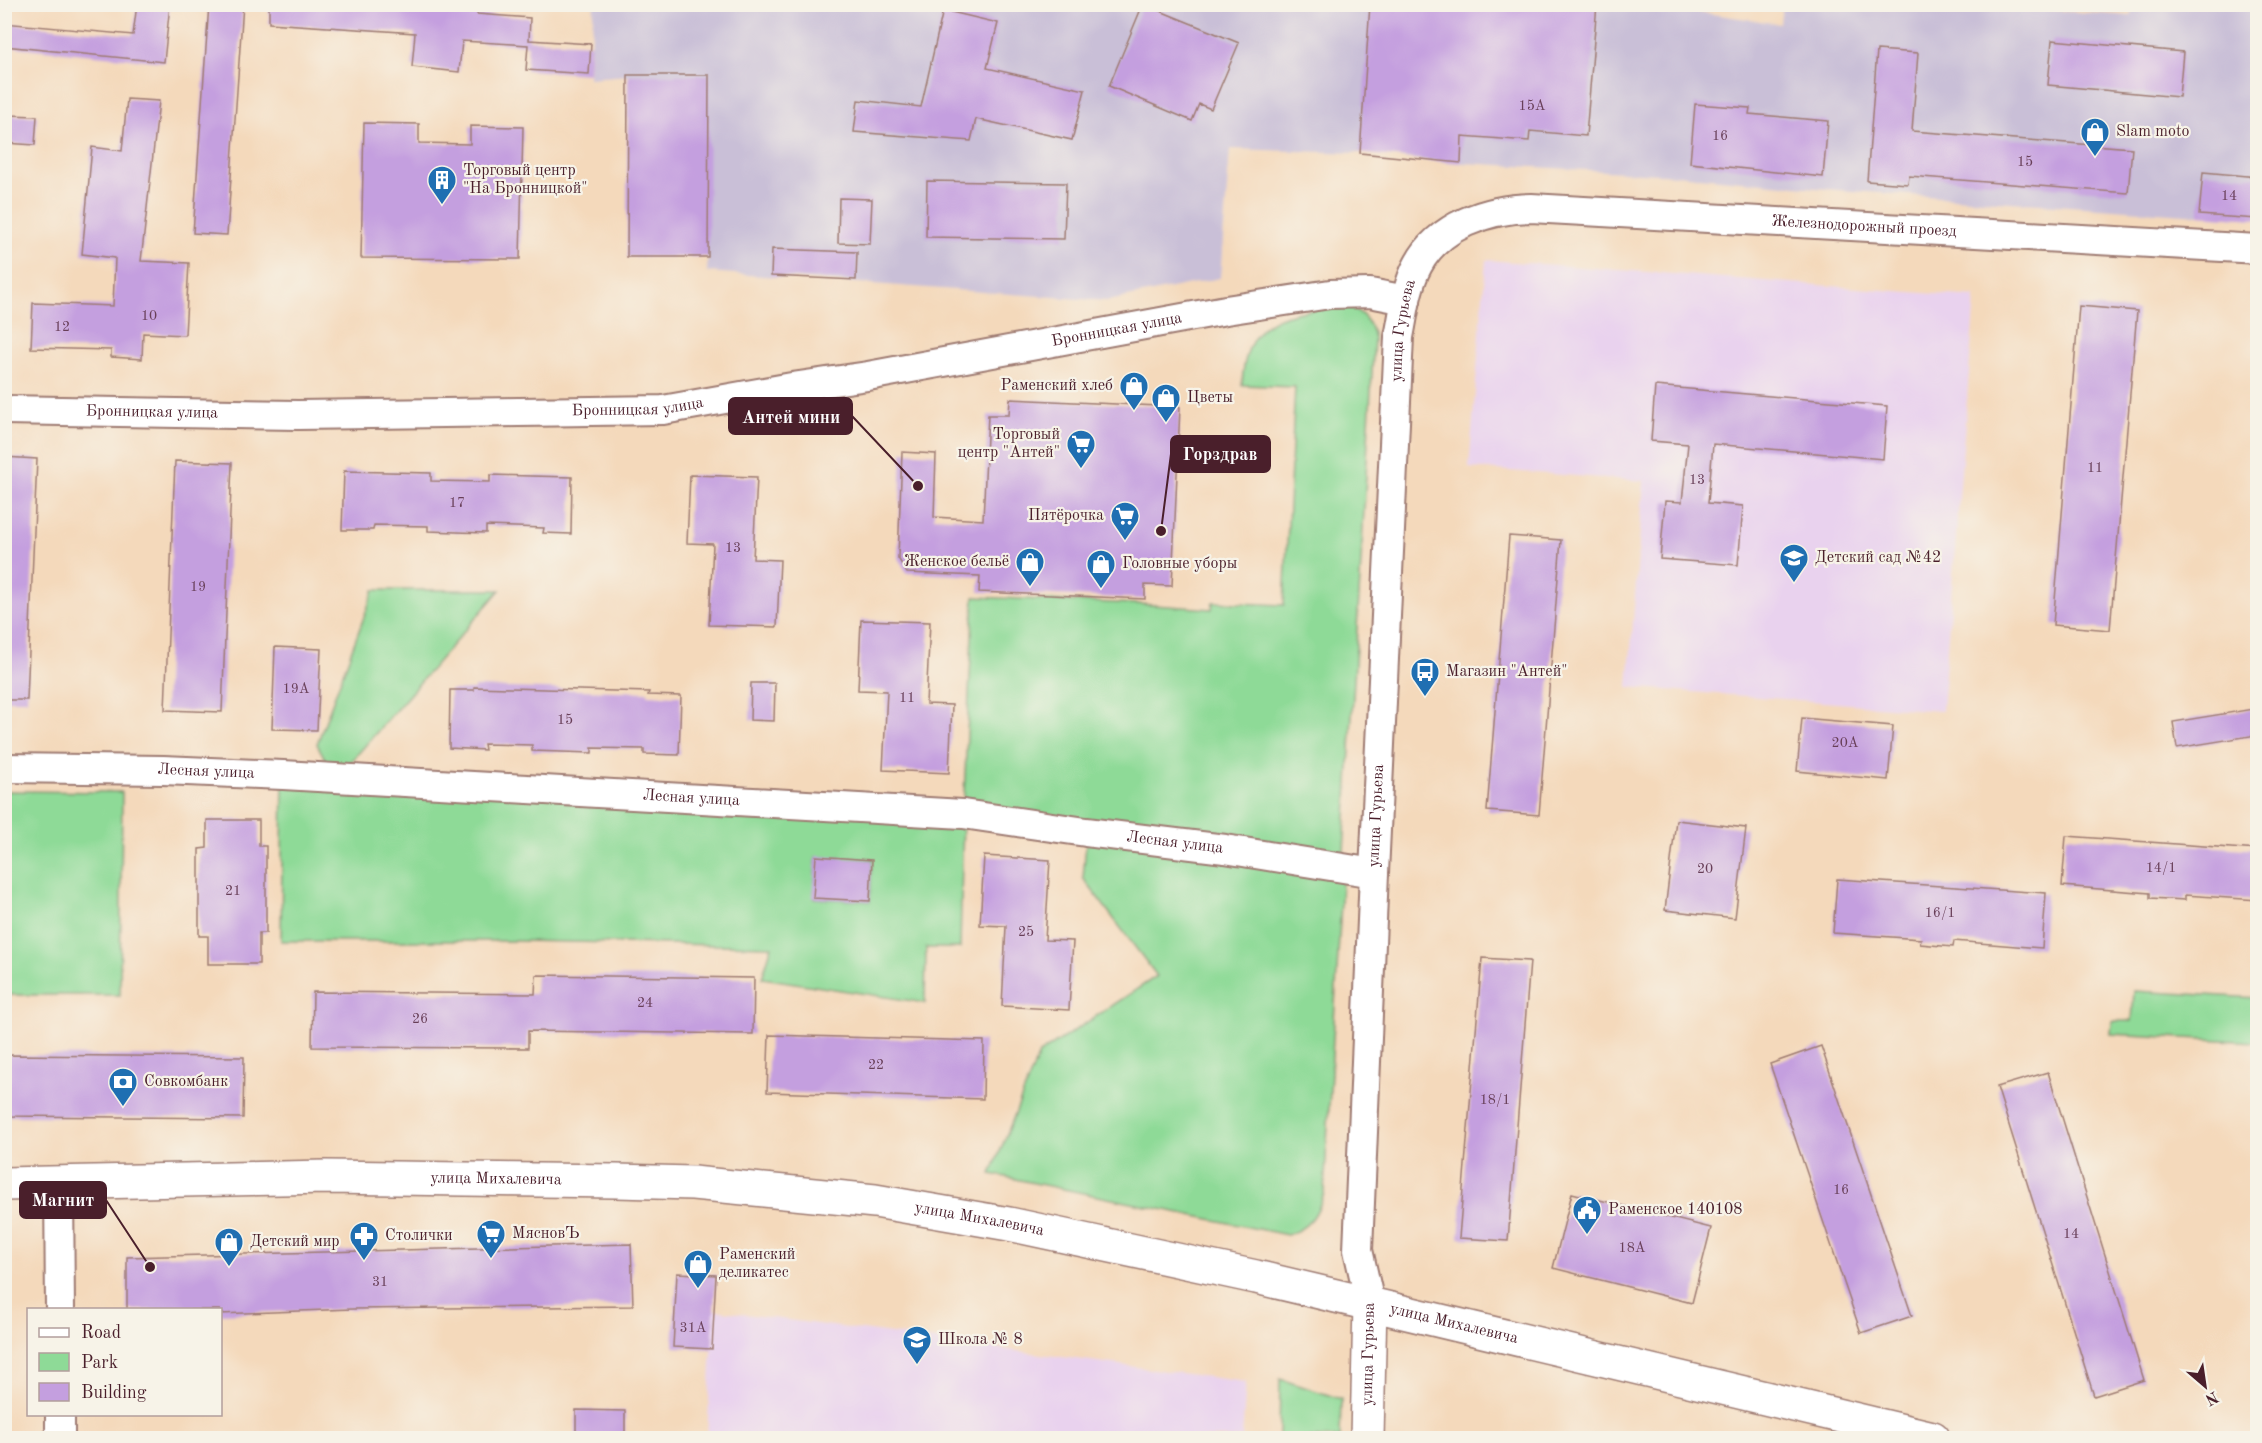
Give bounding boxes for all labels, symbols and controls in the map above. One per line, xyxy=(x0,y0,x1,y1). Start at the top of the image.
house number: 15А xyxy=(1519,99,1546,113)
shop icon: Slam moto xyxy=(2079,116,2111,158)
place label: Slam moto xyxy=(2116,124,2190,140)
house number: 16 xyxy=(1712,129,1728,143)
house number: 15 xyxy=(2017,155,2033,169)
place label: Торговый центр "На Бронницкой" xyxy=(463,163,588,197)
building icon: Торговый центр "На Бронницкой" xyxy=(426,164,458,206)
house number: 14 xyxy=(2221,189,2237,203)
street label: Железнодорожный проезд xyxy=(1771,214,1957,240)
street label: улица Гурьева xyxy=(1389,278,1419,382)
house number: 10 xyxy=(141,309,157,323)
street label: Бронницкая улица xyxy=(1050,310,1183,350)
house number: 12 xyxy=(54,320,70,334)
shop icon: Раменский хлеб xyxy=(1118,370,1150,412)
place label: Раменский хлеб xyxy=(1000,378,1113,394)
shop icon: Цветы xyxy=(1150,382,1182,424)
place label: Цветы xyxy=(1187,390,1233,406)
street label: Бронницкая улица xyxy=(572,395,705,419)
callout: Антей мини xyxy=(729,398,852,434)
street label: Бронницкая улица xyxy=(86,403,218,422)
text: Антей мини xyxy=(742,409,840,427)
place label: Торговый центр "Антей" xyxy=(958,427,1060,461)
supermarket icon: Торговый центр "Антей" xyxy=(1065,428,1097,470)
callout: Горздрав xyxy=(1171,436,1270,472)
text: Горздрав xyxy=(1183,446,1257,464)
house number: 11 xyxy=(2087,461,2103,475)
house number: 13 xyxy=(1689,473,1705,487)
house number: 17 xyxy=(449,496,465,510)
supermarket icon: Пятёрочка xyxy=(1109,500,1141,542)
place label: Пятёрочка xyxy=(1028,508,1104,524)
house number: 13 xyxy=(725,541,741,555)
school or university icon: Детский сад №42 xyxy=(1778,542,1810,584)
shop icon: Женское бельё xyxy=(1014,546,1046,588)
shop icon: Головные уборы xyxy=(1085,548,1117,590)
place label: Детский сад №42 xyxy=(1815,550,1941,566)
place label: Женское бельё xyxy=(904,554,1009,570)
place label: Головные уборы xyxy=(1122,556,1237,572)
house number: 19 xyxy=(190,580,206,594)
bus stop icon: Магазин "Антей" xyxy=(1409,656,1441,698)
place label: Магазин "Антей" xyxy=(1446,664,1568,680)
house number: 19А xyxy=(283,682,310,696)
house number: 11 xyxy=(899,691,915,705)
house number: 15 xyxy=(557,713,573,727)
house number: 20А xyxy=(1832,736,1859,750)
street label: Лесная улица xyxy=(157,762,255,782)
street label: улица Гурьева xyxy=(1366,764,1387,868)
street label: Лесная улица xyxy=(642,788,740,809)
street label: Лесная улица xyxy=(1126,829,1224,857)
house number: 14/1 xyxy=(2146,861,2176,875)
house number: 20 xyxy=(1697,862,1713,876)
house number: 21 xyxy=(225,884,241,898)
house number: 16/1 xyxy=(1925,906,1955,920)
house number: 25 xyxy=(1018,925,1034,939)
house number: 24 xyxy=(637,996,653,1010)
house number: 26 xyxy=(412,1012,428,1026)
house number: 22 xyxy=(868,1058,884,1072)
bank icon: Совкомбанк xyxy=(107,1066,139,1108)
place label: Совкомбанк xyxy=(144,1074,228,1090)
house number: 18/1 xyxy=(1480,1093,1510,1107)
street label: улица Михалевича xyxy=(430,1170,562,1188)
callout: Магнит xyxy=(20,1182,106,1218)
house number: 16 xyxy=(1833,1183,1849,1197)
text: Магнит xyxy=(32,1192,94,1210)
public building icon: Раменское 140108 xyxy=(1571,1194,1603,1236)
street label: улица Михалевича xyxy=(913,1200,1046,1239)
place label: Раменское 140108 xyxy=(1608,1202,1743,1218)
supermarket icon: МясновЪ xyxy=(475,1218,507,1260)
pharmacy icon: Столички xyxy=(348,1220,380,1262)
shop icon: Детский мир xyxy=(213,1226,245,1268)
place label: МясновЪ xyxy=(512,1226,580,1242)
house number: 14 xyxy=(2063,1227,2079,1241)
place label: Столички xyxy=(385,1228,453,1244)
place label: Детский мир xyxy=(250,1234,340,1250)
house number: 18А xyxy=(1619,1241,1646,1255)
place label: Раменский деликатес xyxy=(719,1247,795,1281)
shop icon: Раменский деликатес xyxy=(682,1248,714,1290)
house number: 31 xyxy=(372,1275,388,1289)
street label: улица Михалевича xyxy=(1388,1301,1520,1347)
street label: улица Гурьева xyxy=(1360,1302,1378,1406)
legend xyxy=(27,1308,222,1416)
house number: 31А xyxy=(680,1321,707,1335)
text: Road xyxy=(81,1324,121,1342)
school or university icon: Школа № 8 xyxy=(901,1324,933,1366)
place label: Школа № 8 xyxy=(938,1332,1023,1348)
text: Park xyxy=(81,1354,118,1372)
north arrow xyxy=(2175,1356,2235,1416)
text: Building xyxy=(81,1384,147,1402)
text: N xyxy=(2201,1387,2221,1408)

